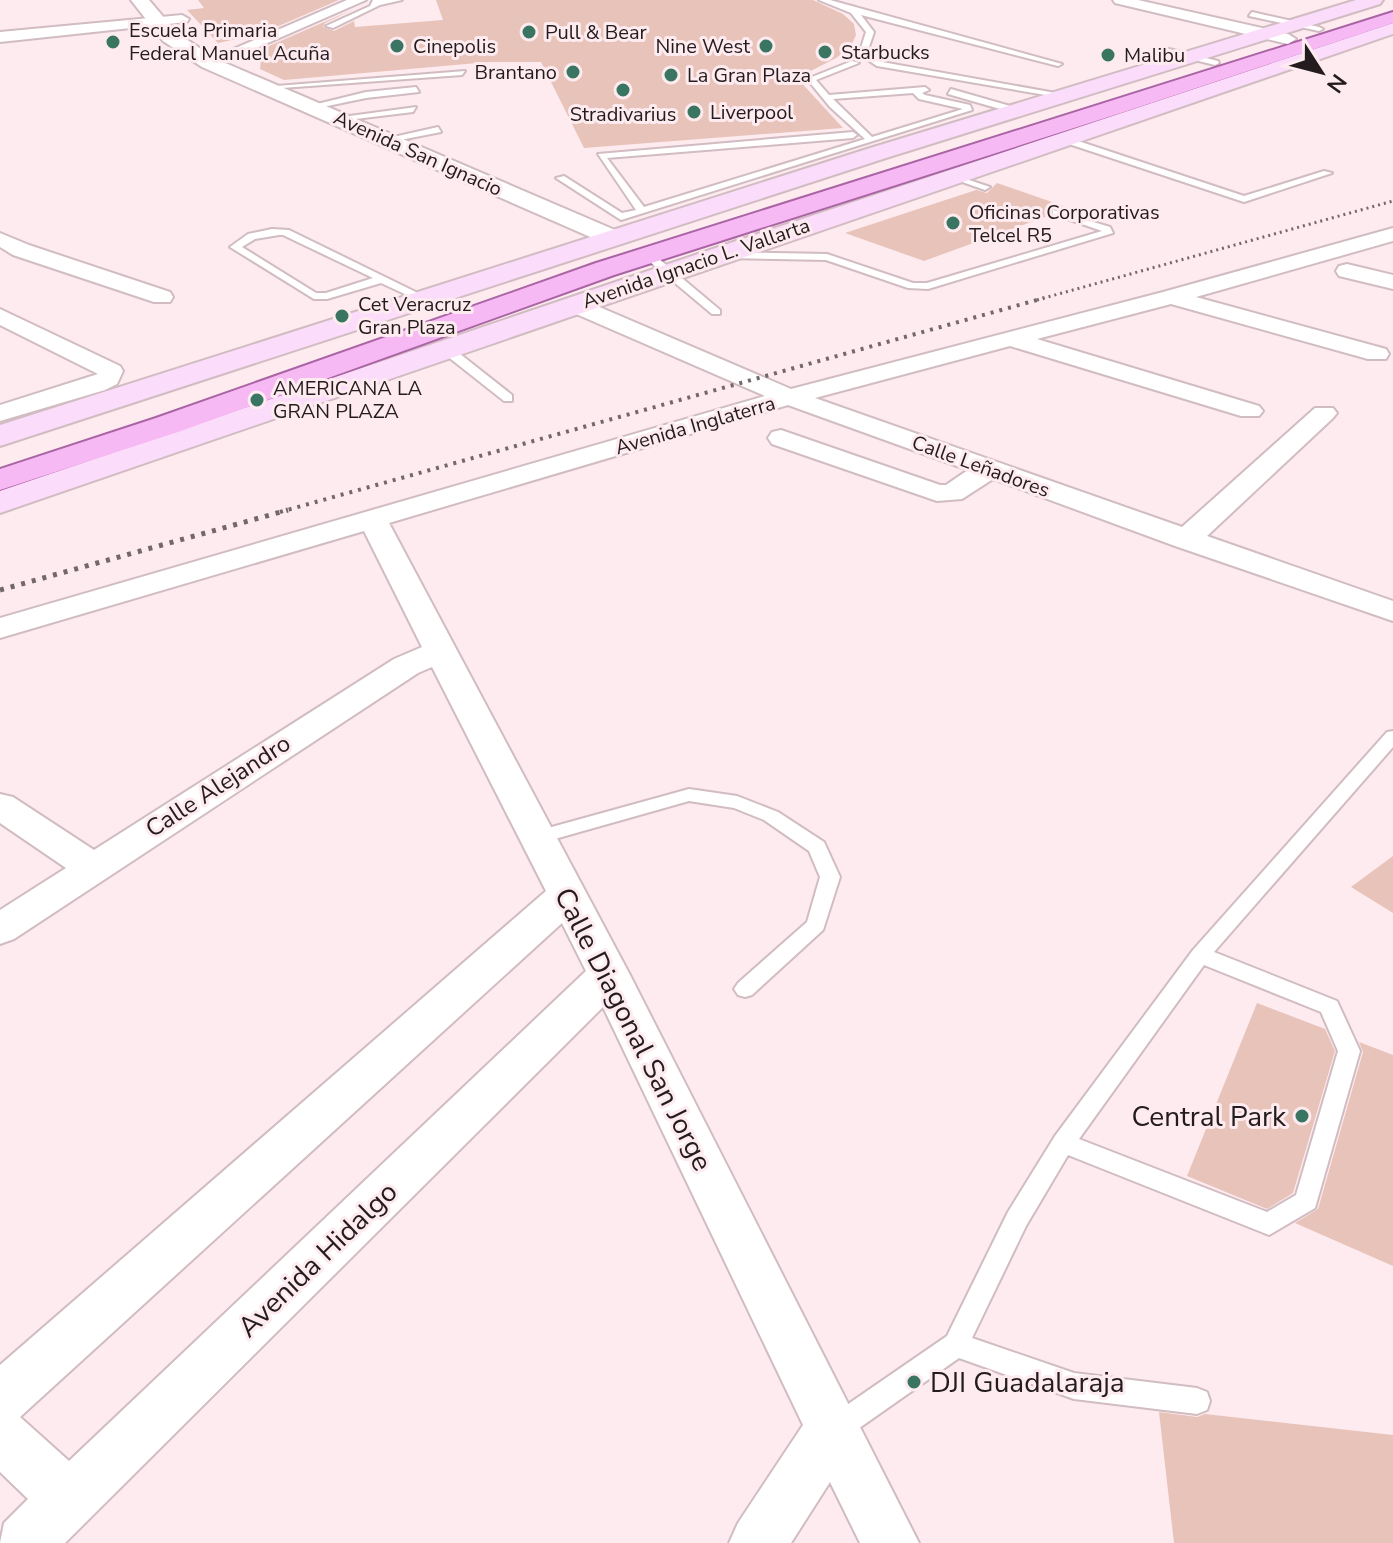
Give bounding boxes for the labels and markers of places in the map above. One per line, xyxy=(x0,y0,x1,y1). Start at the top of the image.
place label: Escuela Primaria Federal Manuel Acuña xyxy=(129,17,330,67)
place label: Pull & Bear xyxy=(545,19,647,46)
marker: Pull & Bear xyxy=(520,23,538,41)
marker: Escuela Primaria Federal Manuel Acuña xyxy=(104,33,122,51)
place label: Cinepolis xyxy=(413,33,496,60)
place label: Nine West xyxy=(655,33,751,60)
marker: Cinepolis xyxy=(388,37,406,55)
marker: Nine West xyxy=(757,37,775,55)
place label: Starbucks xyxy=(841,39,930,66)
place label: Malibu xyxy=(1124,42,1185,69)
marker: Starbucks xyxy=(816,43,834,61)
marker: Malibu xyxy=(1099,46,1117,64)
place label: Brantano xyxy=(474,59,557,86)
place label: La Gran Plaza xyxy=(687,62,811,89)
marker: Brantano xyxy=(564,63,582,81)
marker: La Gran Plaza xyxy=(662,66,680,84)
marker: Stradivarius xyxy=(614,81,632,99)
place label: Liverpool xyxy=(710,99,793,126)
place label: Stradivarius xyxy=(570,101,676,128)
marker: Liverpool xyxy=(685,103,703,121)
place label: Oficinas Corporativas Telcel R5 xyxy=(969,199,1160,249)
marker: Oficinas Corporativas Telcel R5 xyxy=(944,214,962,232)
place label: Cet Veracruz Gran Plaza xyxy=(358,291,471,341)
marker: Cet Veracruz Gran Plaza xyxy=(333,307,351,325)
place label: AMERICANA LA GRAN PLAZA xyxy=(273,375,423,425)
marker: AMERICANA LA GRAN PLAZA xyxy=(248,391,266,409)
place label: Central Park xyxy=(1131,1098,1287,1136)
marker: Central Park xyxy=(1293,1107,1311,1125)
place label: DJI Guadalaraja xyxy=(930,1364,1125,1402)
marker: DJI Guadalaraja xyxy=(905,1373,923,1391)

